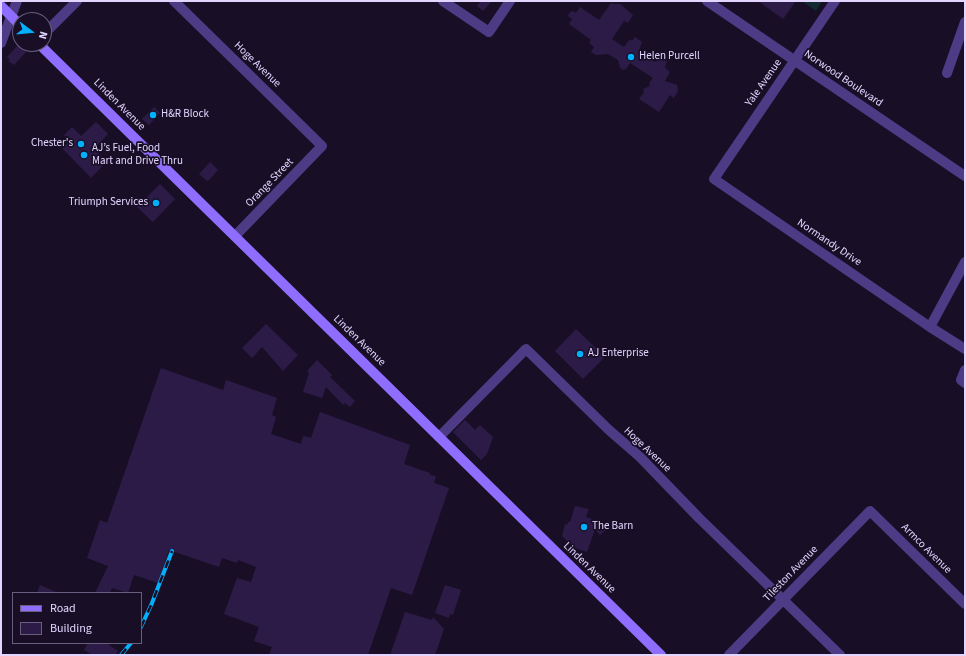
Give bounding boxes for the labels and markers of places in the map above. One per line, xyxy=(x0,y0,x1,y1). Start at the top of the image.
place label: Helen Purcell xyxy=(639,50,700,64)
marker: Helen Purcell xyxy=(626,52,636,62)
place label: H&R Block xyxy=(161,108,209,122)
marker: H&R Block xyxy=(148,110,158,120)
place label: Chester's xyxy=(31,137,73,151)
marker: Chester's xyxy=(76,139,86,149)
place label: AJ’s Fuel, Food Mart and Drive Thru xyxy=(92,142,183,168)
marker: AJ’s Fuel, Food Mart and Drive Thru xyxy=(79,150,89,160)
place label: Triumph Services xyxy=(69,196,148,210)
marker: Triumph Services xyxy=(151,198,161,208)
place label: AJ Enterprise xyxy=(588,347,649,361)
marker: AJ Enterprise xyxy=(575,349,585,359)
place label: The Barn xyxy=(592,520,633,534)
marker: The Barn xyxy=(579,522,589,532)

